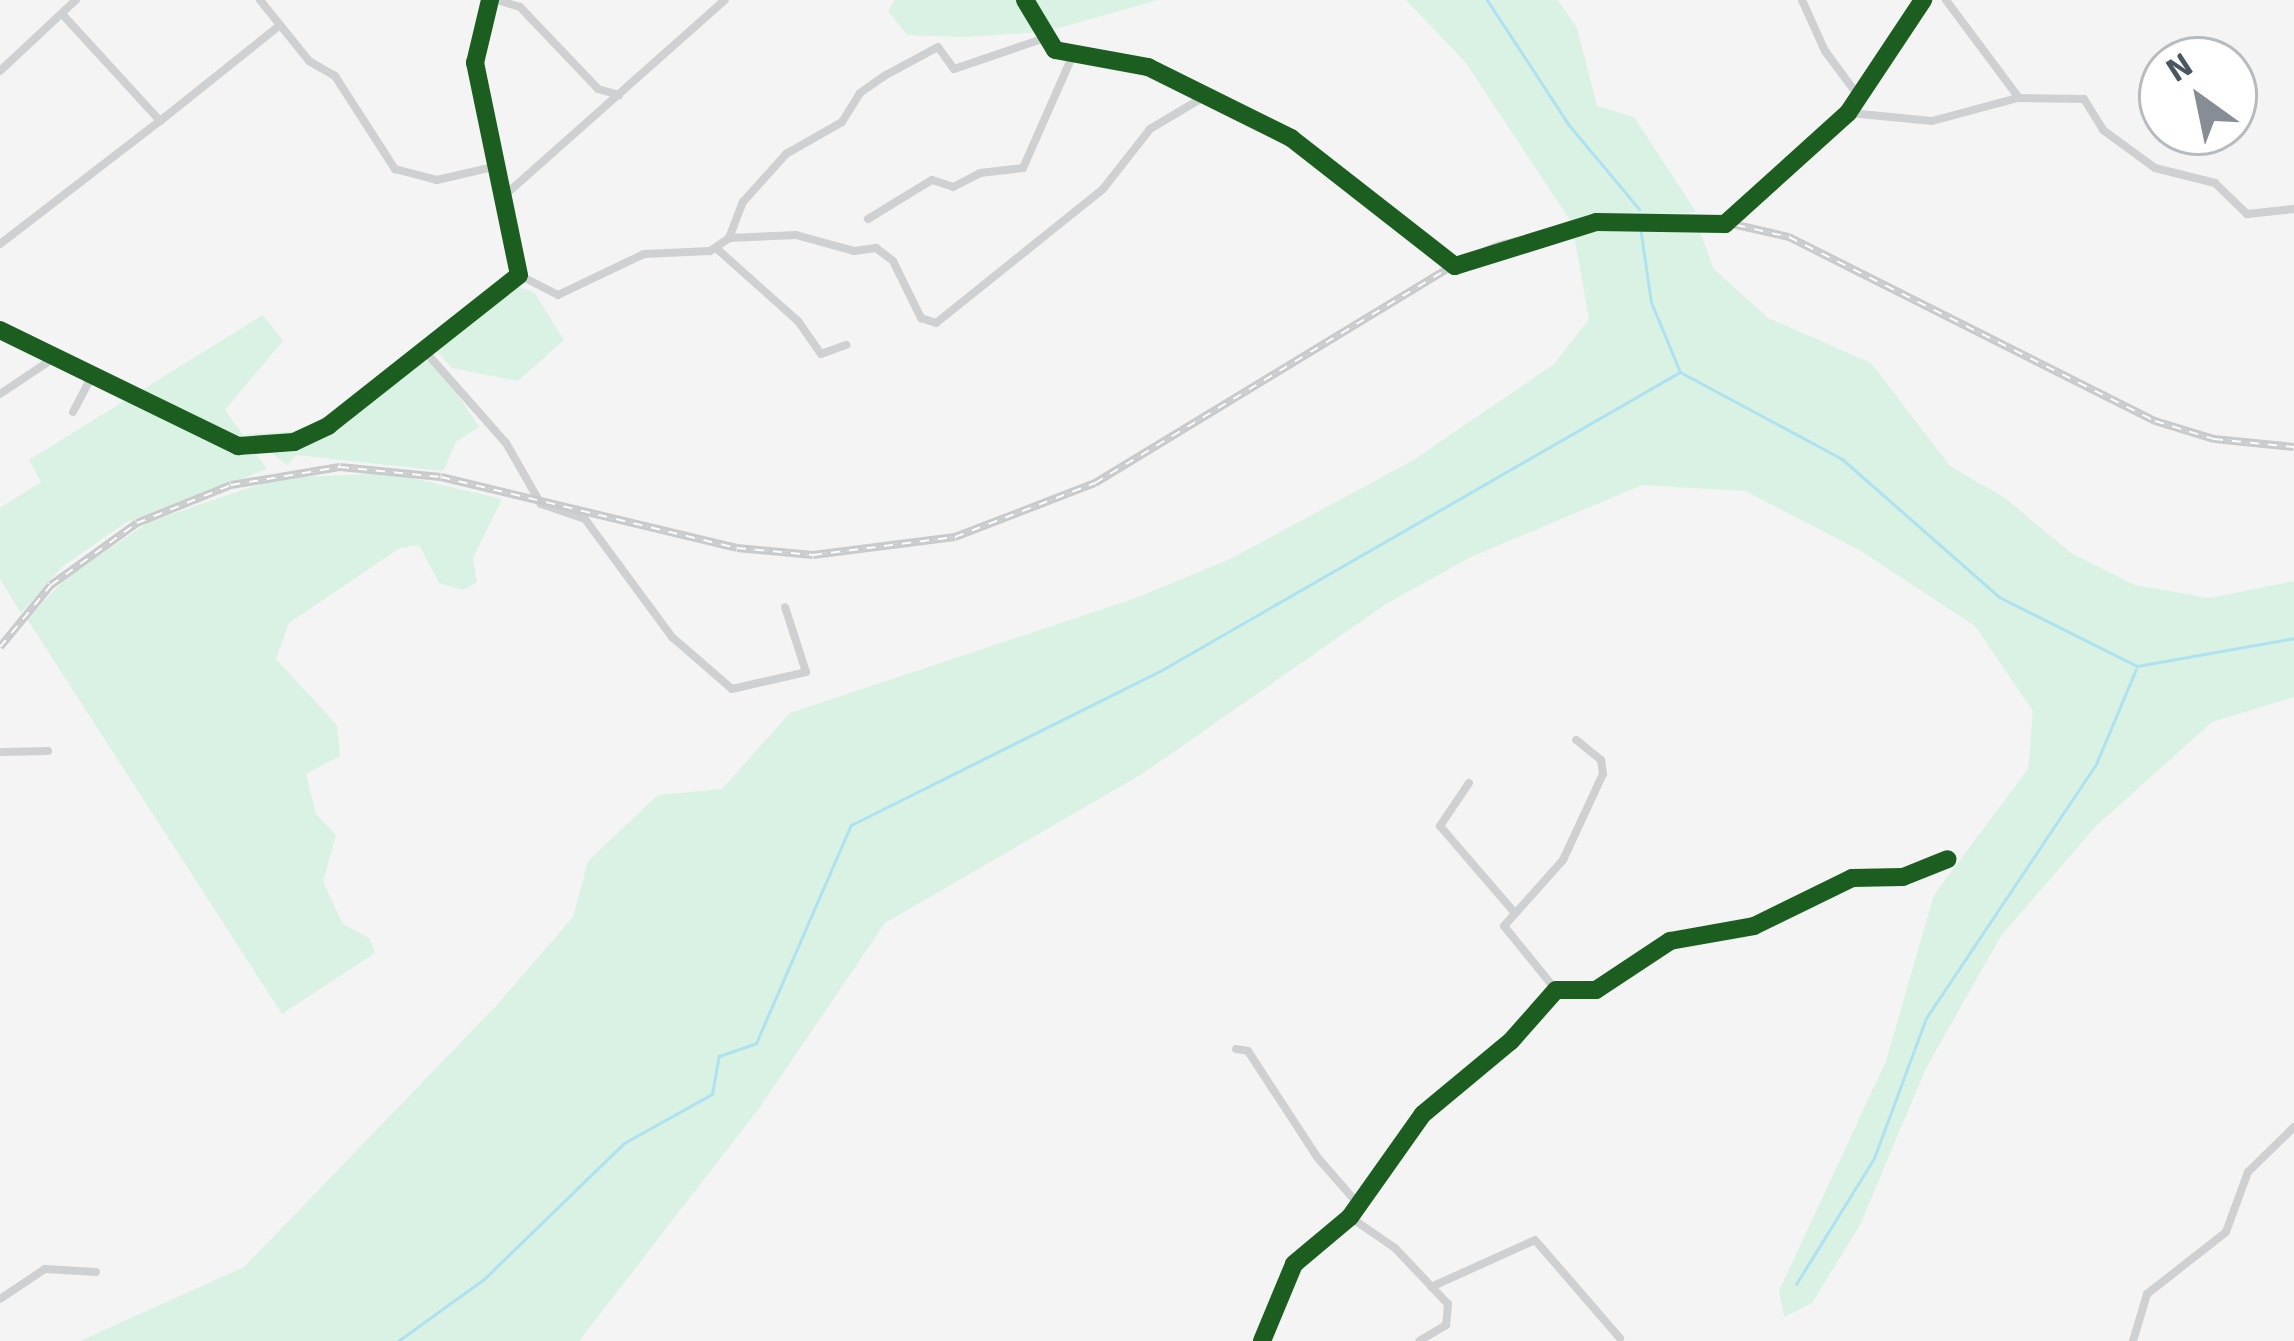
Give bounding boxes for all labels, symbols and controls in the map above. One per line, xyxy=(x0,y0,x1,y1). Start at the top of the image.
north arrow xyxy=(2138,36,2258,156)
text: N xyxy=(2159,44,2201,91)

